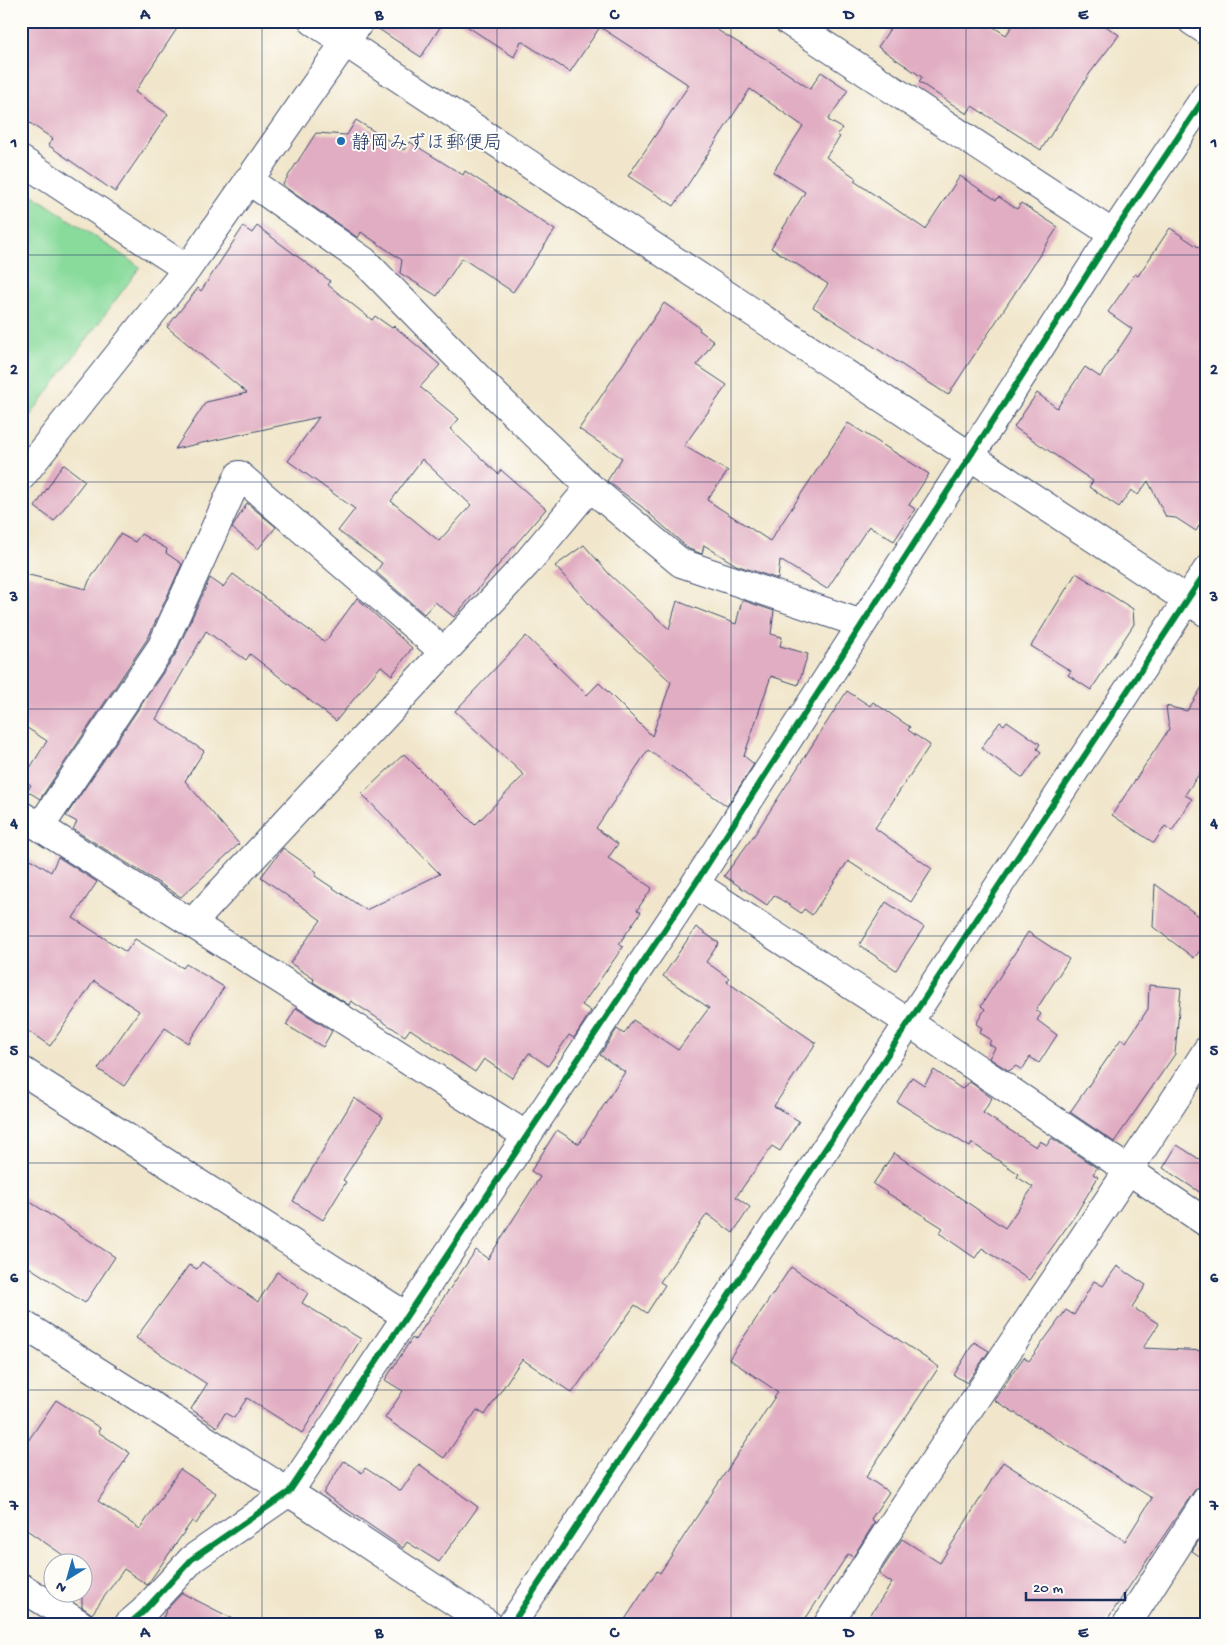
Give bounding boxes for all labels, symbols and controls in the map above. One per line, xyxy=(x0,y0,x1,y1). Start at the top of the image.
text: A xyxy=(139,7,151,26)
text: B xyxy=(374,7,384,26)
text: C xyxy=(609,7,620,26)
text: D xyxy=(842,7,855,26)
text: E xyxy=(1078,7,1089,26)
place label: 静岡みずほ郵便局 xyxy=(351,132,502,156)
text: 1 xyxy=(10,135,17,154)
marker: 静岡みずほ郵便局 xyxy=(335,135,347,147)
text: 1 xyxy=(1210,135,1217,154)
text: 2 xyxy=(10,362,18,381)
text: 2 xyxy=(1210,362,1218,381)
text: 3 xyxy=(9,589,18,608)
text: 3 xyxy=(1209,589,1218,608)
text: 4 xyxy=(9,816,18,835)
text: 4 xyxy=(1209,816,1218,835)
text: 5 xyxy=(10,1043,19,1062)
text: 5 xyxy=(1210,1043,1219,1062)
text: 6 xyxy=(10,1270,19,1289)
text: 6 xyxy=(1210,1270,1219,1289)
text: 7 xyxy=(9,1498,19,1517)
text: 7 xyxy=(1209,1498,1219,1517)
north arrow xyxy=(42,1552,92,1602)
scale bar xyxy=(1026,1570,1124,1602)
text: N xyxy=(53,1577,70,1596)
text: 20 m xyxy=(1033,1580,1063,1598)
text: A xyxy=(139,1625,151,1644)
text: B xyxy=(374,1625,384,1644)
text: C xyxy=(609,1625,620,1644)
text: D xyxy=(842,1625,855,1644)
text: E xyxy=(1078,1625,1089,1644)

